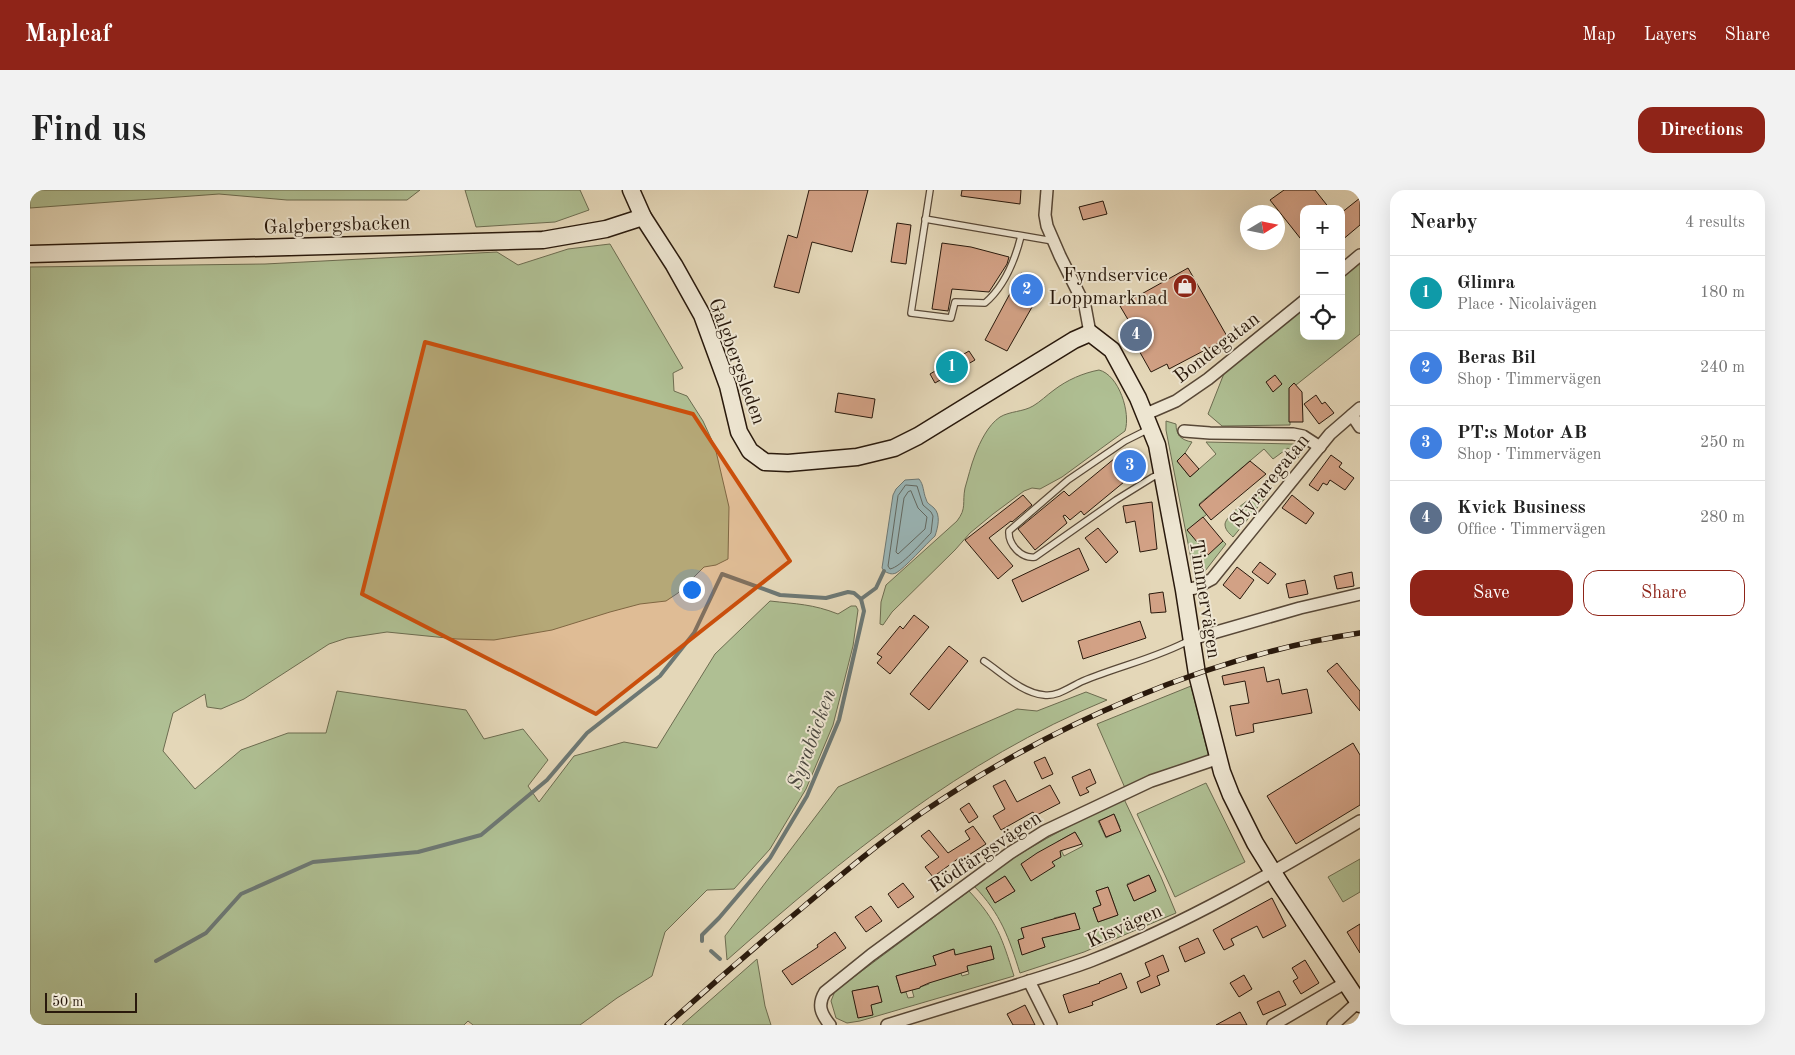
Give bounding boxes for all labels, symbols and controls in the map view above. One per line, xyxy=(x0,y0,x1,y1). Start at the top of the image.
text: Mapleaf xyxy=(25,23,111,47)
text: Map xyxy=(1582,26,1616,44)
text: Layers xyxy=(1644,26,1696,44)
text: Share xyxy=(1724,26,1770,44)
button: Directions xyxy=(1638,107,1765,153)
text: Find us xyxy=(30,113,146,148)
north arrow xyxy=(1240,205,1285,250)
map controls xyxy=(1300,205,1345,340)
button: + xyxy=(1300,205,1345,250)
text: Nearby xyxy=(1410,212,1478,233)
street label: Galgbergsbacken xyxy=(263,213,411,239)
text: 4 results xyxy=(1685,215,1745,231)
button: − xyxy=(1300,250,1345,295)
place label: Fyndservice Loppmarknad xyxy=(1048,266,1168,309)
pin: 2 xyxy=(1011,271,1043,309)
shop icon: Fyndservice Loppmarknad xyxy=(1172,273,1198,299)
text: Glimra xyxy=(1457,274,1515,293)
text: 1 xyxy=(1421,285,1431,301)
text: 180 m xyxy=(1700,285,1745,301)
button: locate xyxy=(1300,295,1345,340)
street label: Galgbergsleden xyxy=(704,296,768,428)
text: Place · Nicolaivägen xyxy=(1457,297,1597,313)
street label: Bondegatan xyxy=(1171,309,1264,388)
pin: 4 xyxy=(1120,316,1152,354)
pin: 1 xyxy=(936,348,968,386)
text: Beras Bil xyxy=(1457,349,1536,368)
text: 2 xyxy=(1421,360,1431,376)
text: 240 m xyxy=(1700,360,1745,376)
text: Shop · Timmervägen xyxy=(1457,372,1601,388)
text: PT:s Motor AB xyxy=(1457,424,1587,443)
street label: Styraregatan xyxy=(1227,431,1314,532)
text: 3 xyxy=(1421,435,1431,451)
text: 250 m xyxy=(1700,435,1745,451)
pin: 3 xyxy=(1114,447,1146,485)
text: Shop · Timmervägen xyxy=(1457,447,1601,463)
text: Kvick Business xyxy=(1457,499,1586,518)
text: 4 xyxy=(1421,510,1431,526)
text: 280 m xyxy=(1700,510,1745,526)
text: Office · Timmervägen xyxy=(1457,522,1606,538)
street label: Timmervägen xyxy=(1185,538,1223,660)
button: Save xyxy=(1410,570,1573,616)
button: Share xyxy=(1583,570,1745,616)
your location xyxy=(679,577,705,603)
water label: Syrabäcken xyxy=(785,686,840,793)
street label: Rödfärgsvägen xyxy=(927,808,1046,897)
street label: Kisvägen xyxy=(1084,901,1166,952)
scale bar xyxy=(45,990,138,1013)
text: 50 m xyxy=(52,995,83,1009)

